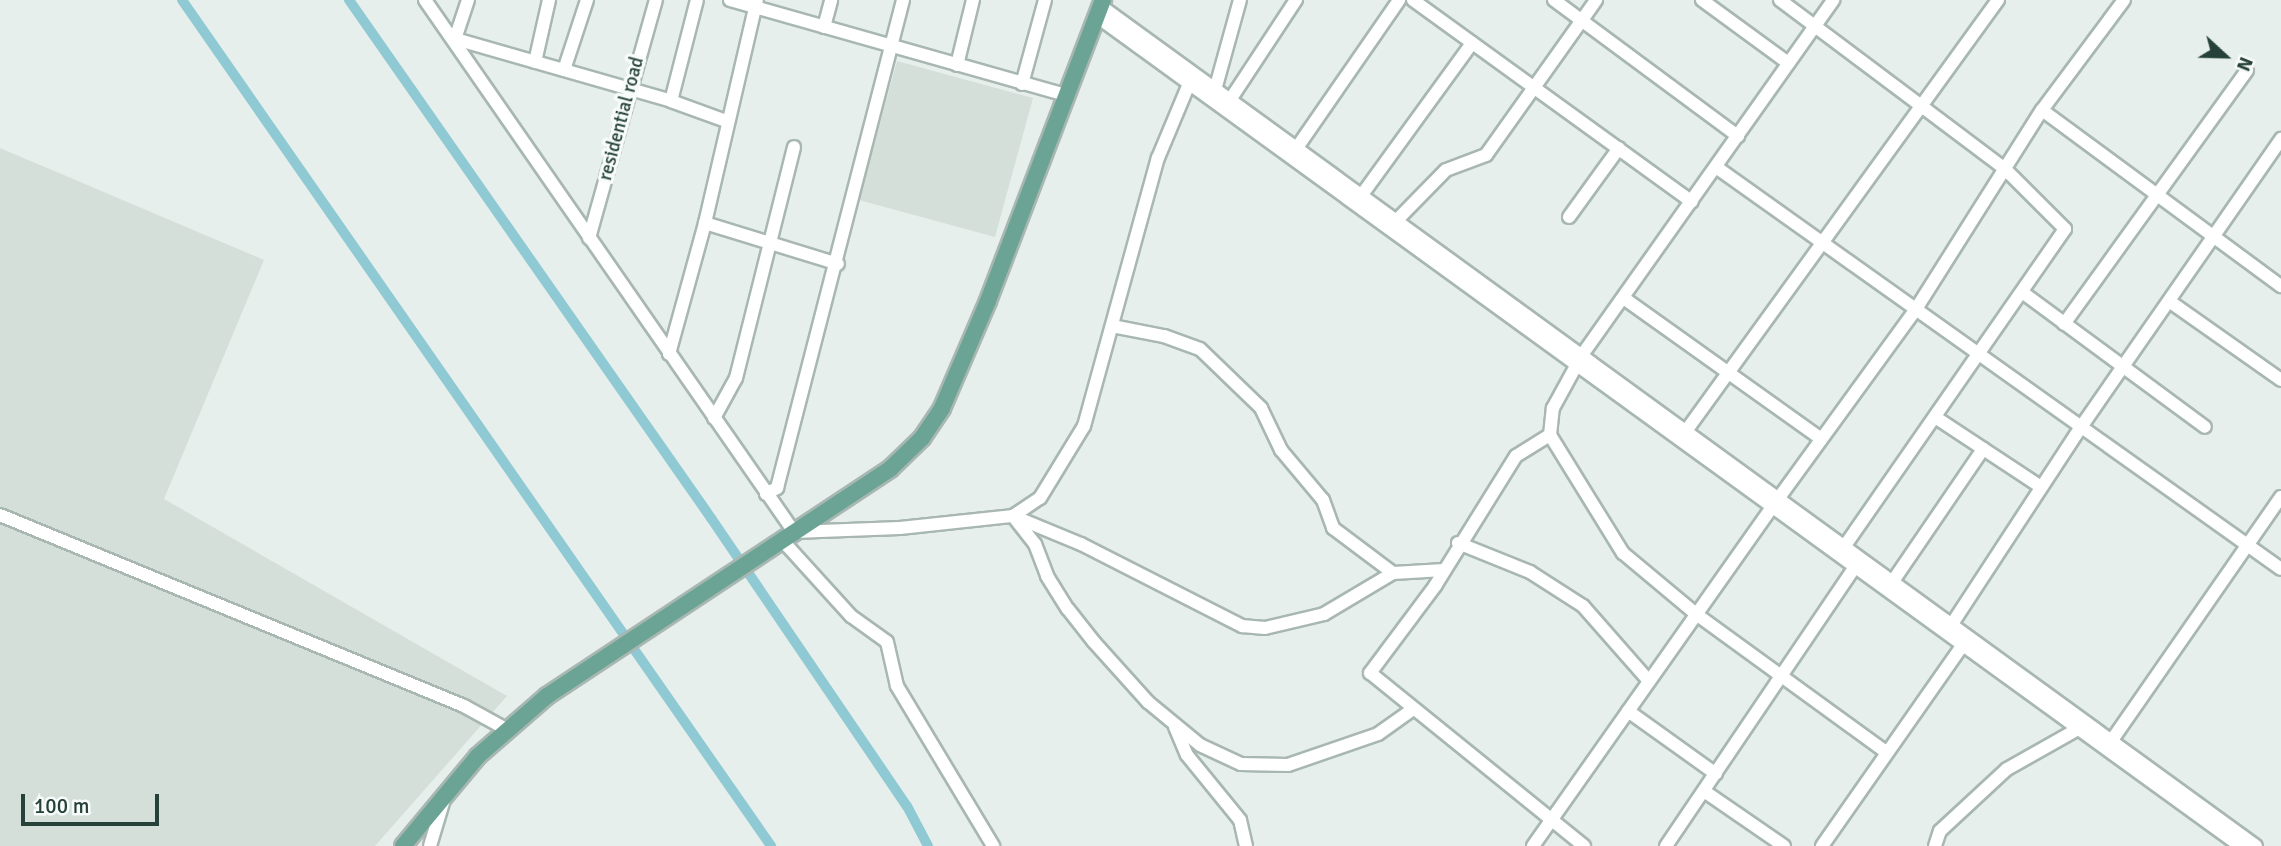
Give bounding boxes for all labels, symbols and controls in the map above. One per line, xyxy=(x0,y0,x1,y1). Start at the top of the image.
north arrow xyxy=(2190,21,2260,91)
text: N xyxy=(2231,53,2258,74)
street label: residential road xyxy=(595,55,649,183)
scale bar xyxy=(24,780,163,824)
text: 100 m xyxy=(34,793,89,819)

